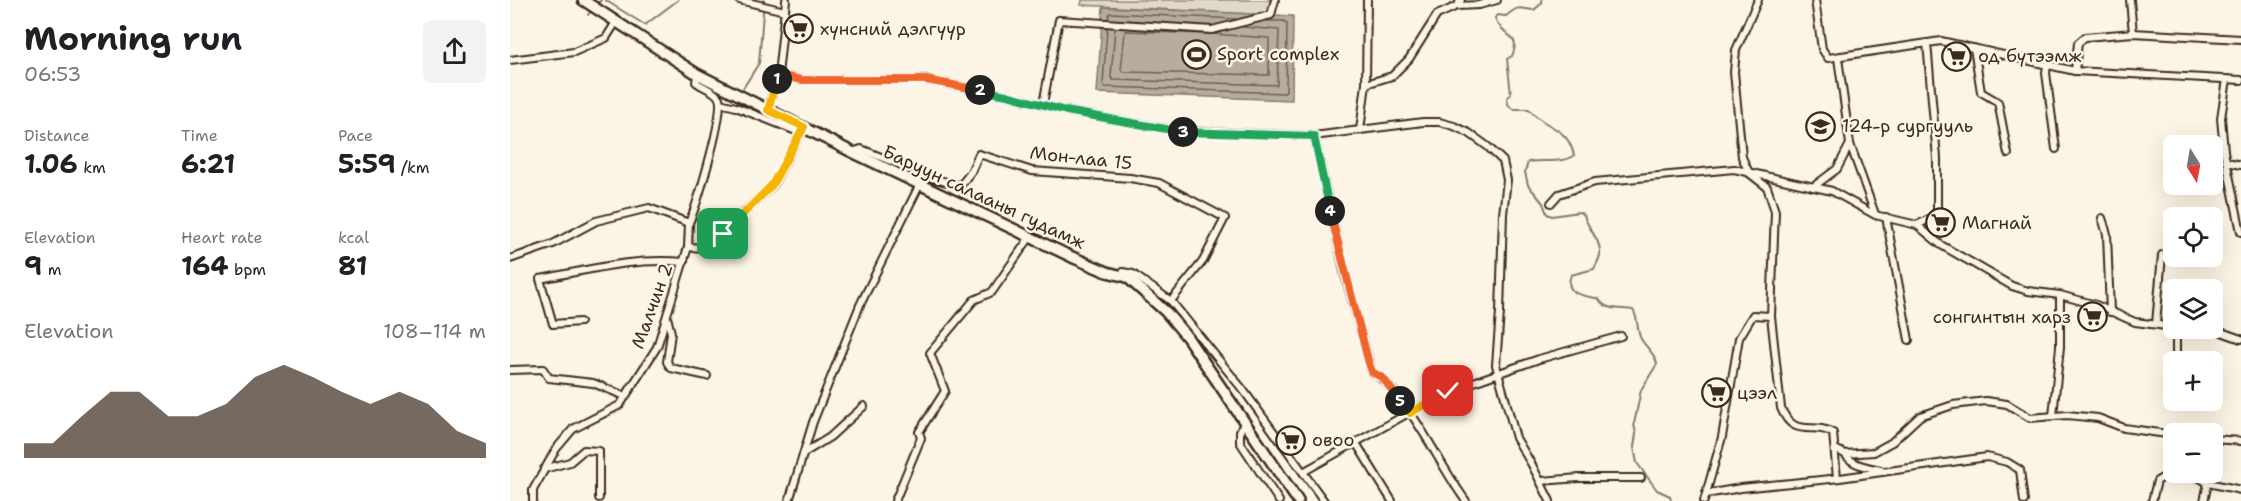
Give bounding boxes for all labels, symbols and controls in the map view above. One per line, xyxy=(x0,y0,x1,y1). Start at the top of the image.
supermarket icon: хүнсний дэлгүүр xyxy=(783,13,815,45)
text: Morning run xyxy=(24,16,242,61)
place label: хүнсний дэлгүүр xyxy=(820,17,966,41)
button: share xyxy=(423,20,486,83)
sports icon: Sport complex xyxy=(1180,38,1212,70)
supermarket icon: од бүтээмж xyxy=(1941,40,1973,72)
place label: Sport complex xyxy=(1217,42,1339,66)
place label: од бүтээмж xyxy=(1978,44,2082,68)
text: 06:53 xyxy=(24,61,81,87)
pin: 1 xyxy=(762,64,792,94)
text: 1 xyxy=(773,68,781,89)
pin: 2 xyxy=(965,75,995,105)
text: 2 xyxy=(974,79,986,100)
school or university icon: 124-р сургууль xyxy=(1805,110,1837,142)
place label: 124-р сургууль xyxy=(1842,114,1973,138)
pin: 3 xyxy=(1168,117,1198,147)
text: 3 xyxy=(1177,121,1189,142)
text: Distance xyxy=(24,125,90,146)
text: Time xyxy=(181,125,218,146)
text: Pace xyxy=(338,125,373,146)
north arrow xyxy=(2163,135,2223,195)
map controls xyxy=(2163,135,2223,483)
street label: Баруун салааны гудамж xyxy=(879,140,1090,255)
street label: Мон-лаа 15 xyxy=(1029,141,1133,175)
text: 1.06 xyxy=(24,146,78,181)
text: 6:21 xyxy=(181,146,235,181)
text: 5:59 xyxy=(338,146,396,181)
text: km xyxy=(78,157,106,178)
text: /km xyxy=(396,157,430,178)
pin: 4 xyxy=(1315,196,1345,226)
text: 4 xyxy=(1324,200,1336,221)
supermarket icon: Магнай xyxy=(1925,207,1957,239)
button: locate xyxy=(2163,207,2223,267)
pin xyxy=(697,208,748,259)
place label: Магнай xyxy=(1962,211,2032,235)
icon: arrive xyxy=(706,217,739,250)
text: Elevation xyxy=(24,227,96,248)
text: Heart rate xyxy=(181,227,263,248)
text: kcal xyxy=(338,227,369,248)
text: 9 xyxy=(24,248,42,283)
text: 164 xyxy=(181,248,229,283)
text: 81 xyxy=(338,248,367,283)
text: m xyxy=(42,259,61,280)
text: bpm xyxy=(229,259,266,280)
street label: Малчин 2 xyxy=(625,260,679,352)
button: layers xyxy=(2163,279,2223,339)
supermarket icon: сонгинтын харз xyxy=(2076,301,2108,333)
place label: сонгинтын харз xyxy=(1933,305,2071,329)
text: Elevation xyxy=(24,318,114,344)
text: 108–114 m xyxy=(383,318,486,344)
button: + xyxy=(2163,351,2223,411)
pin xyxy=(1422,365,1473,416)
icon: check xyxy=(1431,374,1464,407)
supermarket icon: цээл xyxy=(1700,377,1732,409)
place label: цээл xyxy=(1737,381,1777,405)
pin: 5 xyxy=(1385,386,1415,416)
text: 5 xyxy=(1395,390,1405,411)
button: − xyxy=(2163,423,2223,483)
supermarket icon: овоо xyxy=(1275,424,1307,456)
place label: овоо xyxy=(1312,428,1354,452)

